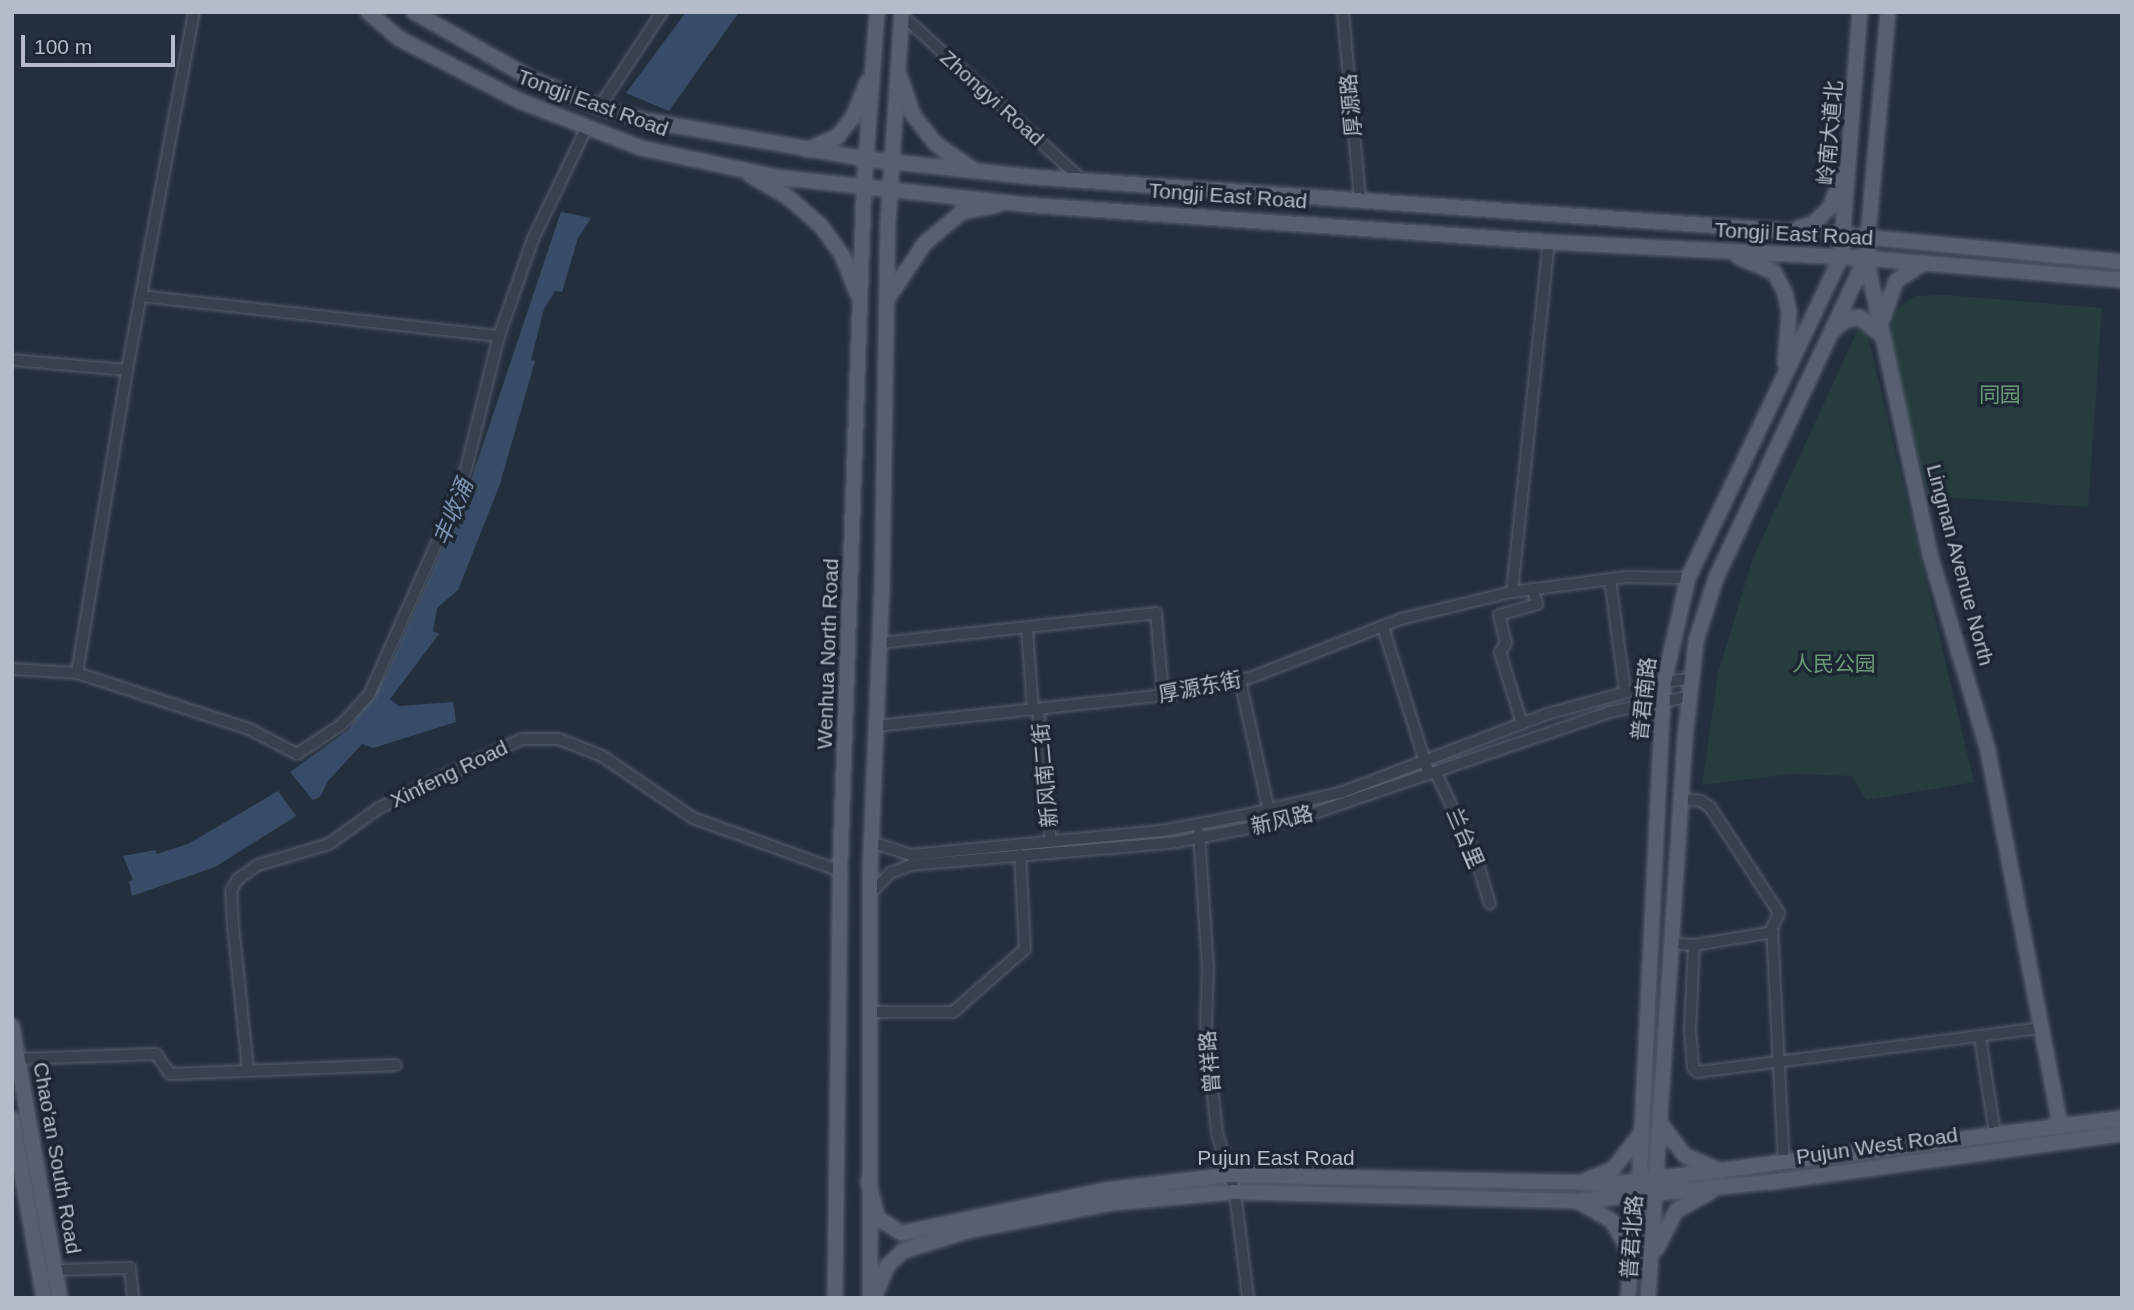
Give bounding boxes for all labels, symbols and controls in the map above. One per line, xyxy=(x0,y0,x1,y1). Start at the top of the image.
scale bar xyxy=(24,21,178,65)
text: 100 m xyxy=(34,35,92,58)
street label: Zhongyi Road xyxy=(935,45,1049,151)
street label: Tongji East Road xyxy=(514,64,672,142)
street label: 厚源路 xyxy=(1336,73,1366,137)
street label: 岭南大道北 xyxy=(1813,80,1847,186)
street label: Tongji East Road xyxy=(1148,178,1308,214)
street label: Tongji East Road xyxy=(1714,217,1874,251)
park label: 同园 xyxy=(1979,382,2021,408)
street label: Lingnan Avenue North xyxy=(1921,461,1999,669)
water label: 丰收涌 xyxy=(427,475,479,549)
street label: Wenhua North Road xyxy=(812,558,844,750)
park label: 人民公园 xyxy=(1792,651,1876,677)
street label: 普君南路 xyxy=(1627,656,1661,742)
street label: 厚源东街 xyxy=(1156,667,1244,707)
street label: 新风南二街 xyxy=(1028,722,1062,828)
street label: Xinfeng Road xyxy=(386,735,512,813)
street label: 新风路 xyxy=(1248,801,1316,839)
street label: 兰台里 xyxy=(1441,804,1489,872)
street label: 曾祥路 xyxy=(1195,1030,1225,1094)
street label: Chao'an South Road xyxy=(28,1060,86,1256)
street label: Pujun West Road xyxy=(1795,1122,1959,1170)
street label: Pujun East Road xyxy=(1197,1145,1355,1171)
street label: 普君北路 xyxy=(1617,1194,1647,1280)

